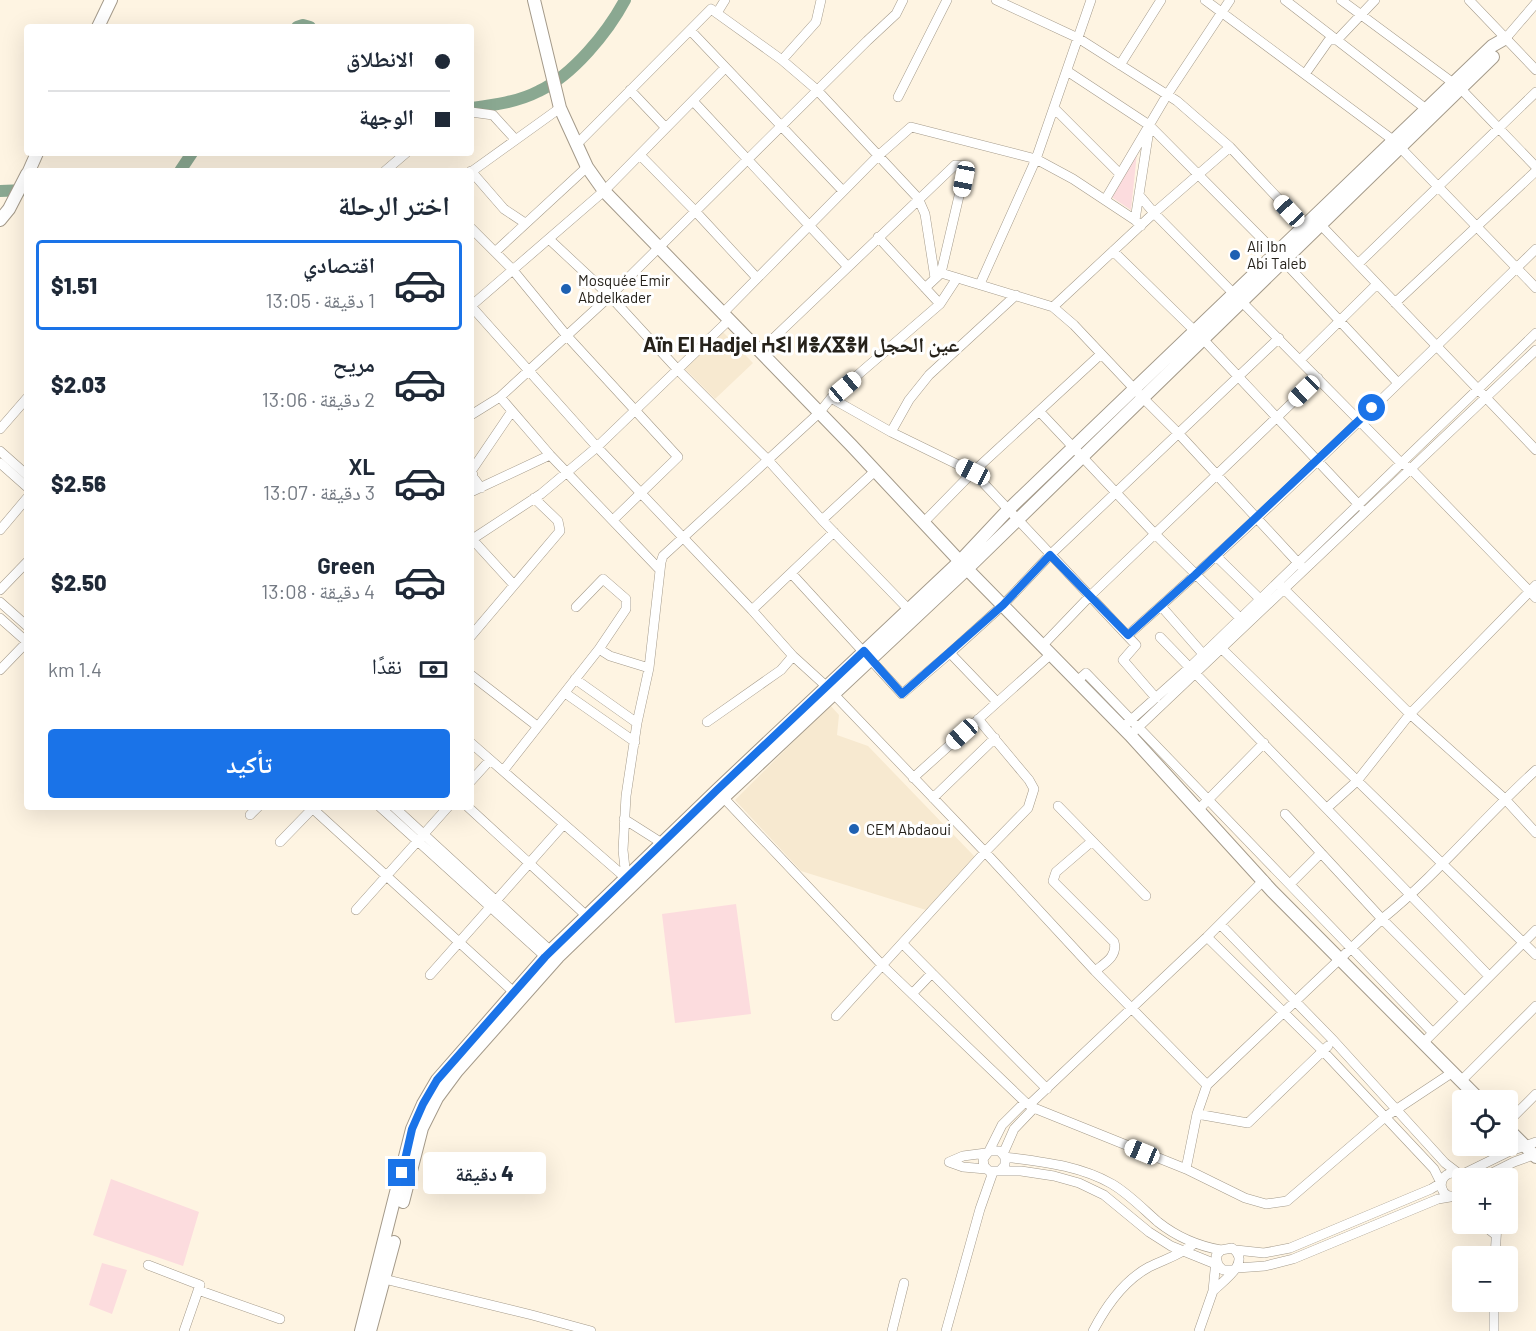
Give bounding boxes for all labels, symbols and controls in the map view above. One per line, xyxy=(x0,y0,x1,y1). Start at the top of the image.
text: الانطلاق xyxy=(346,45,414,71)
text: الوجهة xyxy=(359,103,414,129)
car xyxy=(952,160,976,198)
text: اختر الرحلة xyxy=(338,188,450,220)
car xyxy=(1270,192,1308,230)
place label: Ali Ibn Abi Taleb xyxy=(1247,237,1307,272)
marker: Ali Ibn Abi Taleb xyxy=(1228,248,1242,262)
text: اقتصادي xyxy=(303,251,375,277)
icon: car xyxy=(393,258,447,312)
place label: Mosquée Emir Abdelkader xyxy=(578,271,671,306)
text: $1.51 xyxy=(51,272,97,298)
marker: Mosquée Emir Abdelkader xyxy=(559,282,573,296)
text: 1 دقيقة · 13:05 xyxy=(265,288,375,312)
district label: Aïn El Hadjel ⵄⵉⵏ ⵍⴻⵃⴵⴻⵍ عين الحجل xyxy=(643,331,959,358)
text: مريح xyxy=(332,350,375,376)
icon: car xyxy=(393,357,447,411)
car xyxy=(825,369,865,405)
text: $2.03 xyxy=(51,371,106,397)
car xyxy=(1285,372,1323,410)
text: 2 دقيقة · 13:06 xyxy=(262,387,375,411)
route start xyxy=(1358,394,1385,421)
text: XL xyxy=(349,453,375,479)
icon: car xyxy=(393,456,447,510)
car xyxy=(953,456,993,488)
text: $2.56 xyxy=(51,470,106,496)
text: 3 دقيقة · 13:07 xyxy=(263,480,375,504)
text: Green xyxy=(317,552,375,578)
icon: car xyxy=(393,555,447,609)
text: $2.50 xyxy=(51,569,107,595)
text: 4 دقيقة · 13:08 xyxy=(261,579,375,603)
text: نقدًا xyxy=(372,652,402,678)
icon: cash xyxy=(417,653,450,686)
text: 1.4 km xyxy=(48,657,102,681)
car xyxy=(943,715,981,753)
button: تأكيد xyxy=(48,729,450,798)
place label: CEM Abdaoui xyxy=(866,820,951,838)
marker: CEM Abdaoui xyxy=(847,822,861,836)
map controls xyxy=(1452,1090,1518,1312)
button: locate xyxy=(1452,1090,1518,1156)
car xyxy=(1122,1137,1162,1167)
callout: 4 دقيقة xyxy=(423,1152,546,1194)
route end xyxy=(388,1159,415,1186)
text: 4 دقيقة xyxy=(455,1161,514,1185)
button: + xyxy=(1452,1168,1518,1234)
button: − xyxy=(1452,1246,1518,1312)

